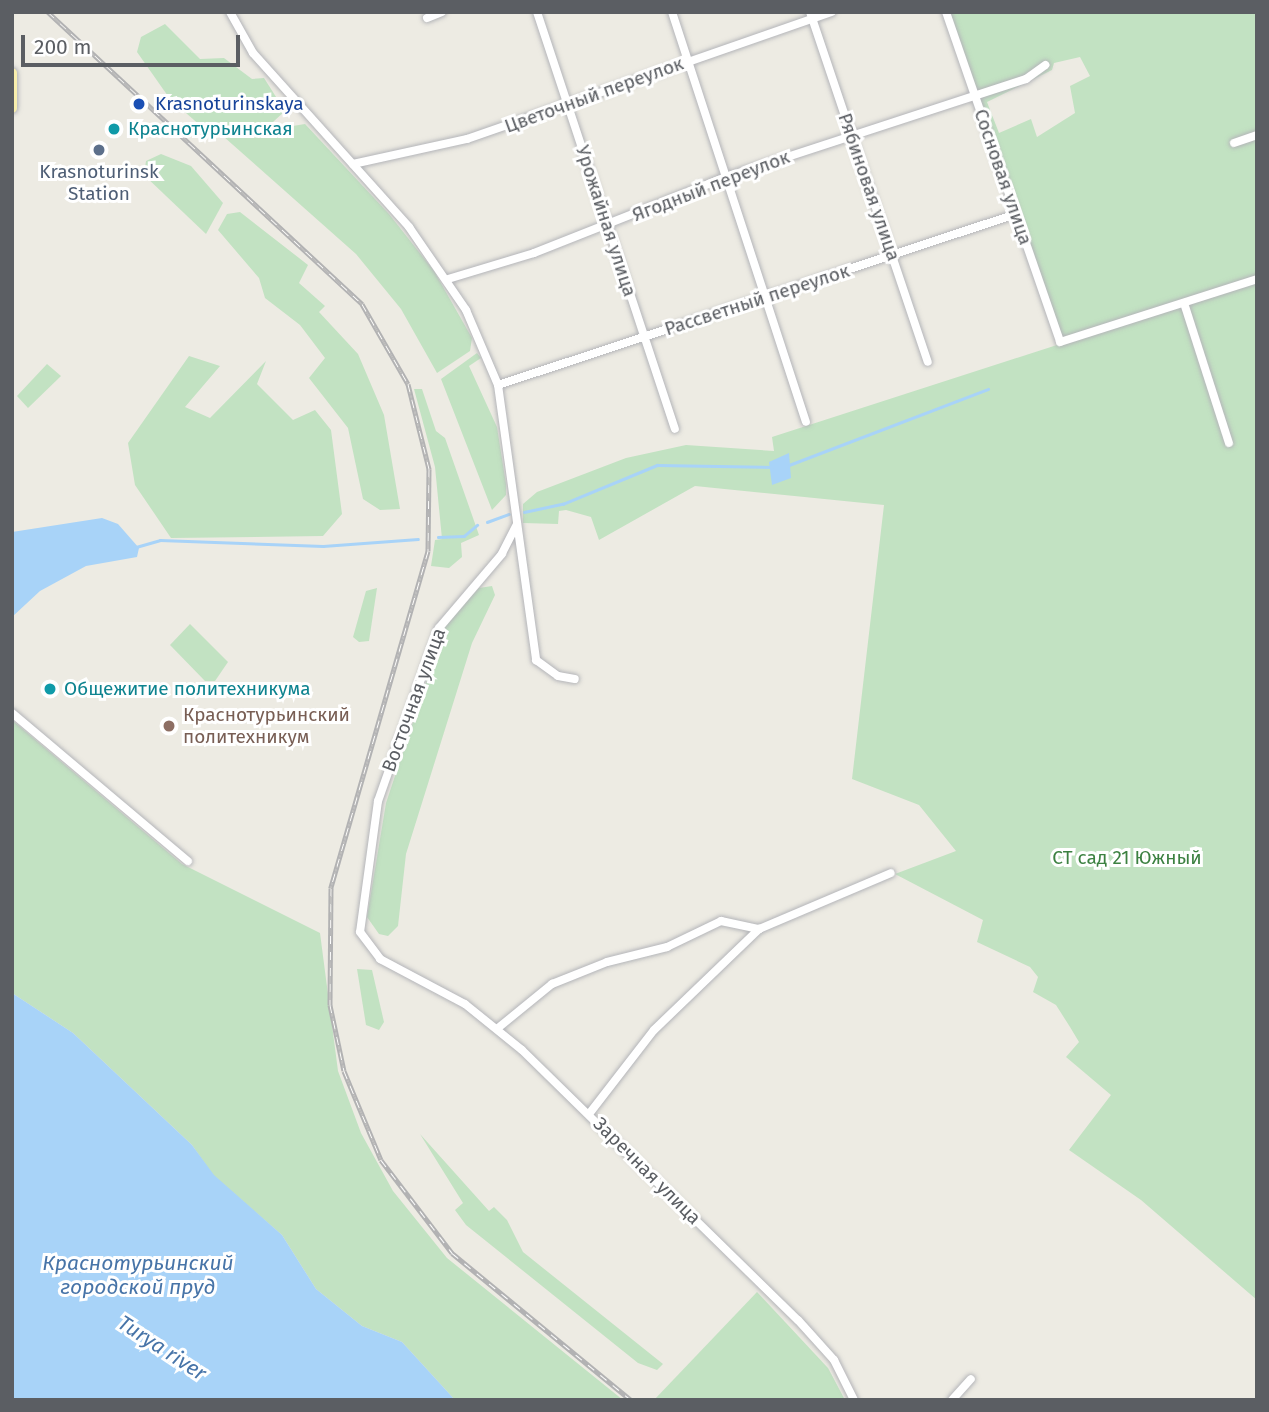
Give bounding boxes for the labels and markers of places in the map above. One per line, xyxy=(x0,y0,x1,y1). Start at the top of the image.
place label: Krasnoturinskaya xyxy=(155,93,304,115)
marker: Krasnoturinskaya xyxy=(129,94,149,114)
place label: Краснотурьинская xyxy=(128,118,293,140)
marker: Краснотурьинская xyxy=(106,121,122,137)
marker: Krasnoturinsk Station xyxy=(91,142,107,158)
place label: Krasnoturinsk Station xyxy=(39,161,159,205)
place label: Общежитие политехникума xyxy=(64,678,311,700)
marker: Общежитие политехникума xyxy=(42,681,58,697)
place label: Краснотурьинский политехникум xyxy=(183,704,350,748)
marker: Краснотурьинский политехникум xyxy=(161,718,177,734)

